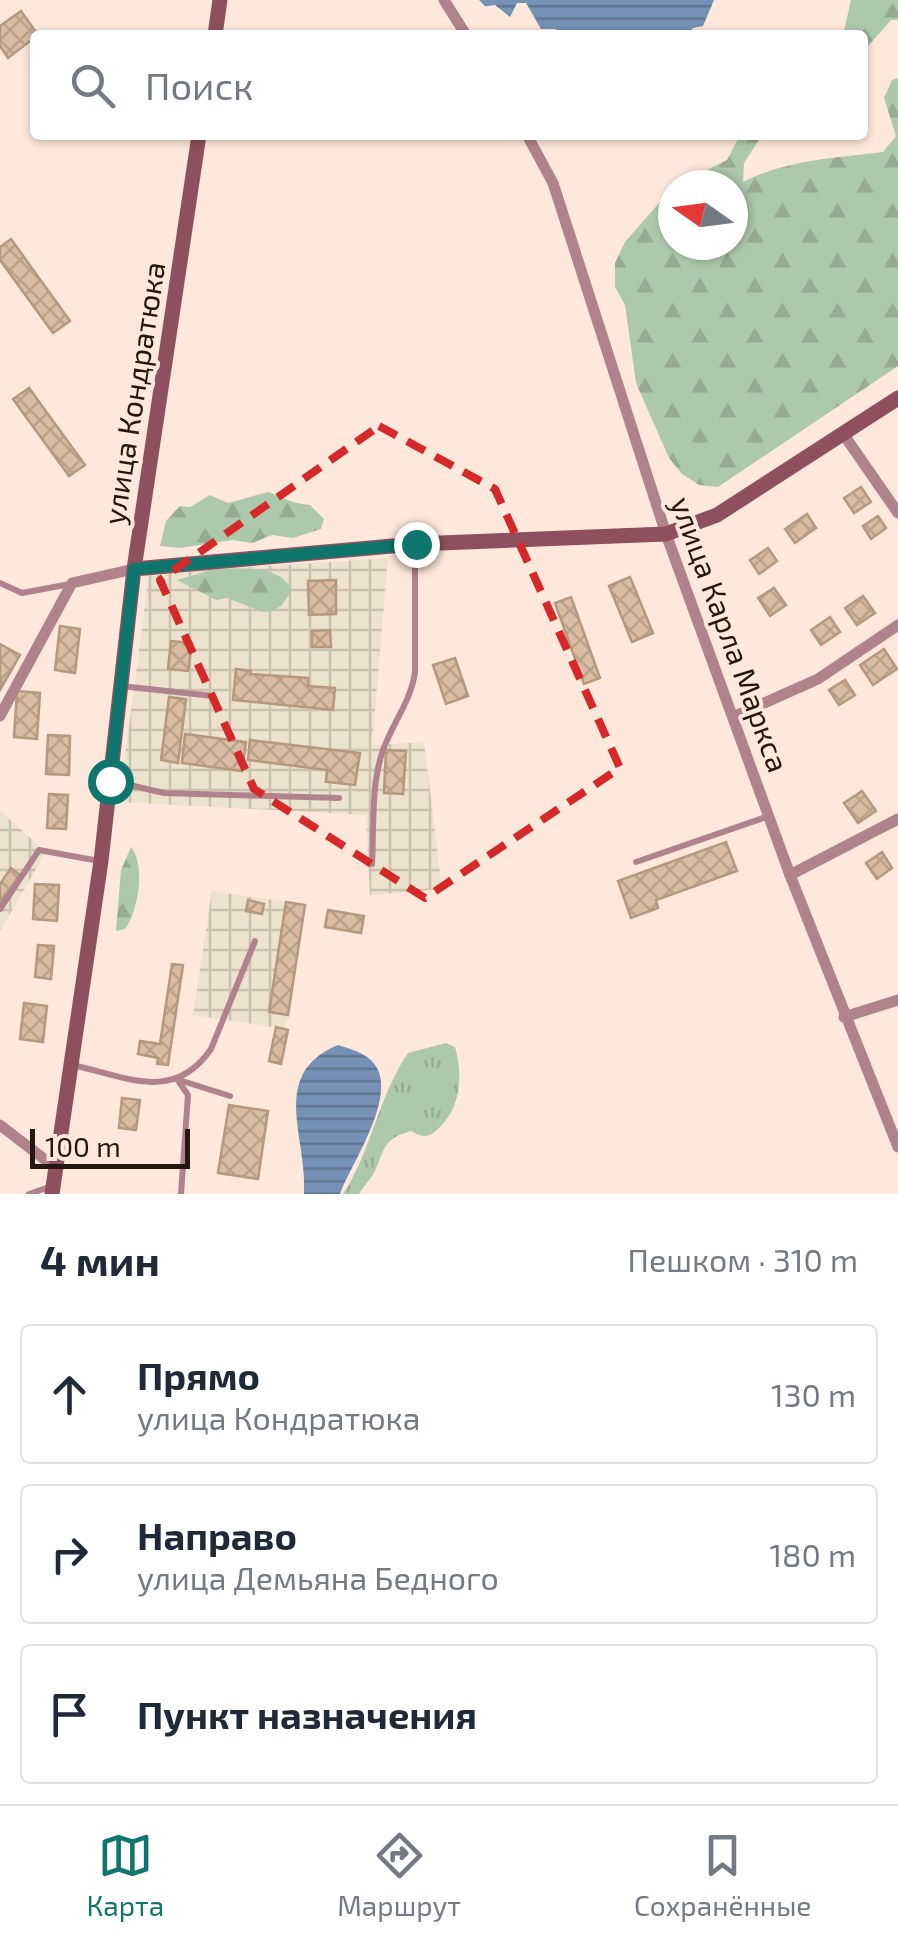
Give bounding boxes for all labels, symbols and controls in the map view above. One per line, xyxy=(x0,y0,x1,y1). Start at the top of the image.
search box xyxy=(30,30,868,140)
icon: search xyxy=(65,58,120,113)
text: Поиск xyxy=(145,62,254,108)
north arrow xyxy=(658,170,748,260)
street label: улица Кондратюка xyxy=(94,259,173,527)
street label: улица Карла Маркса xyxy=(664,491,798,777)
route end xyxy=(394,522,440,568)
route start xyxy=(88,759,134,805)
scale bar xyxy=(30,1124,190,1168)
text: 100 m xyxy=(45,1129,121,1163)
text: 4 мин xyxy=(40,1234,160,1284)
text: Пешком · 310 m xyxy=(627,1240,858,1278)
text: Прямо xyxy=(137,1352,260,1398)
icon: ahead xyxy=(42,1367,97,1422)
text: 130 m xyxy=(771,1375,856,1413)
text: улица Кондратюка xyxy=(137,1398,420,1436)
text: Направо xyxy=(137,1512,297,1558)
icon: right xyxy=(42,1527,97,1582)
text: 180 m xyxy=(769,1535,856,1573)
text: улица Демьяна Бедного xyxy=(137,1558,499,1596)
icon: arrive xyxy=(42,1687,97,1742)
text: Пункт назначения xyxy=(137,1691,477,1737)
tab: Карта xyxy=(87,1828,164,1922)
tab: Маршрут xyxy=(337,1828,461,1922)
tab: Сохранённые xyxy=(634,1828,811,1922)

